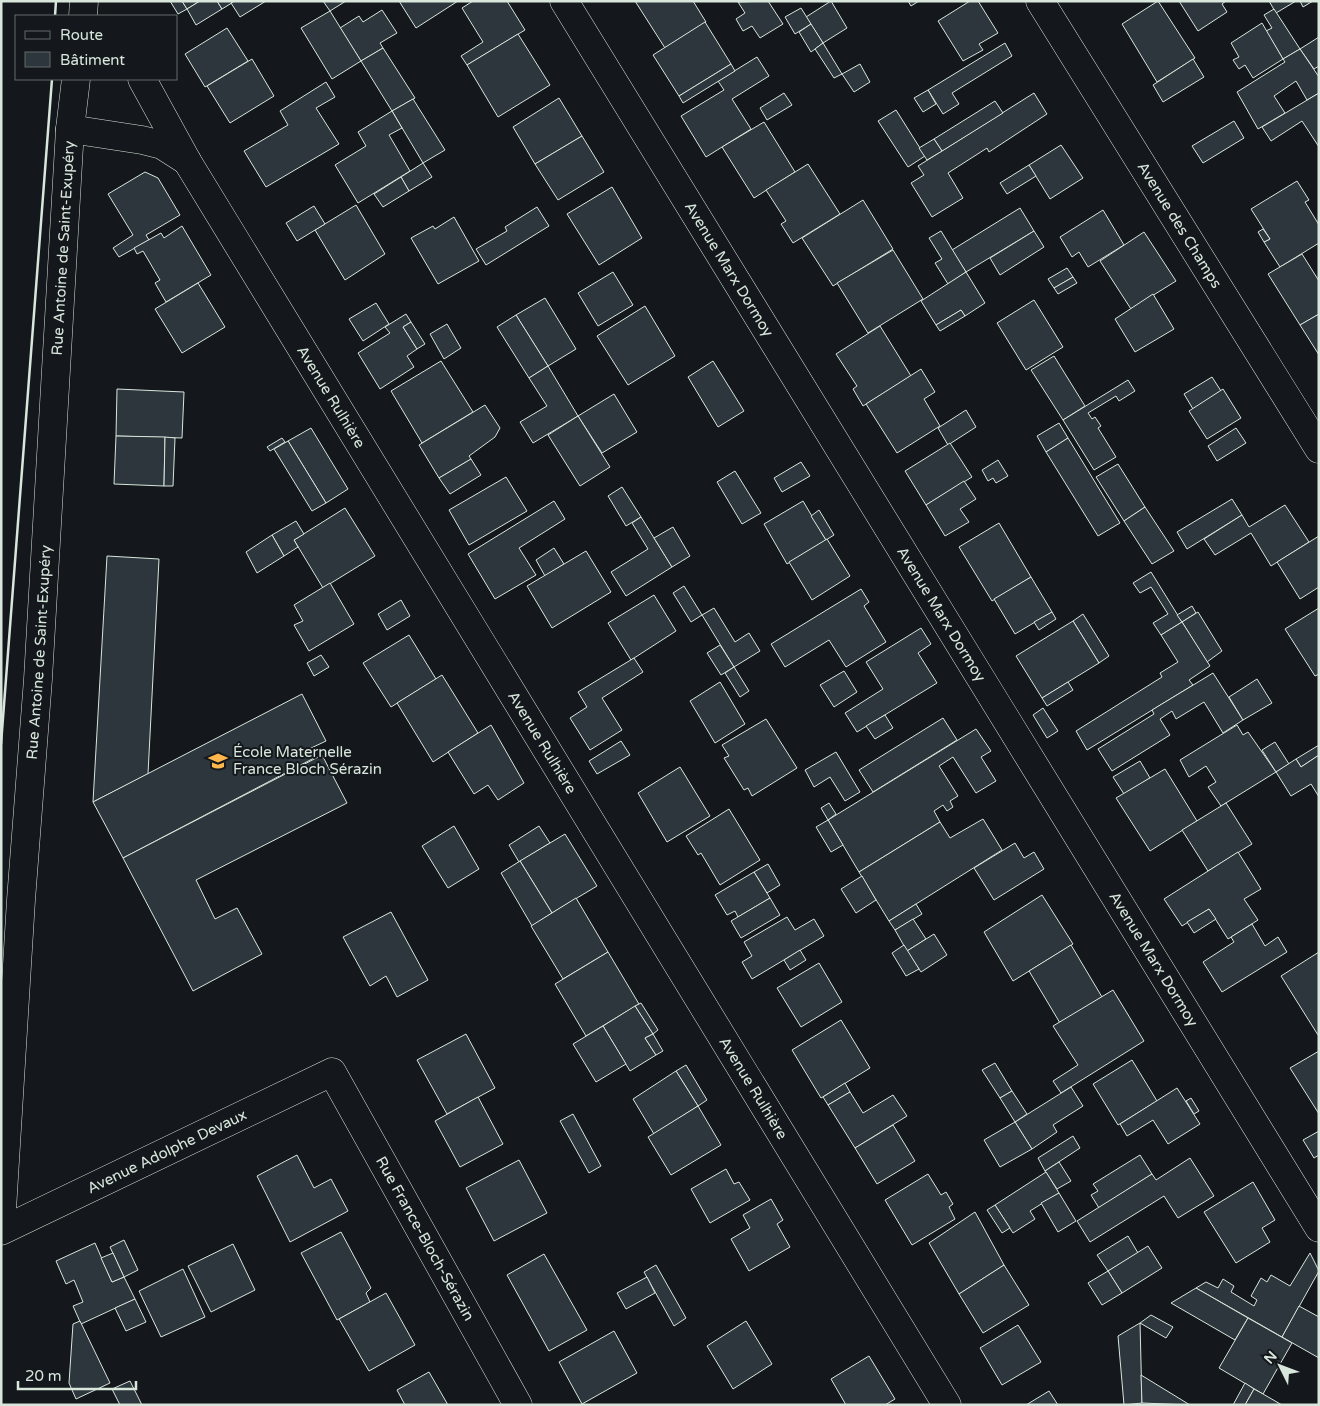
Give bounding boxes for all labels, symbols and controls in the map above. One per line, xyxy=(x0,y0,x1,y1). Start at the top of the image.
legend xyxy=(15,15,178,80)
text: Route xyxy=(60,26,103,44)
text: Bâtiment xyxy=(60,51,125,69)
street label: Rue Antoine de Saint-Exupéry xyxy=(48,140,78,356)
street label: Avenue des Champs xyxy=(1134,159,1226,291)
street label: Avenue Marx Dormoy xyxy=(681,199,777,340)
street label: Avenue Rulhière xyxy=(293,342,369,451)
street label: Avenue Marx Dormoy xyxy=(893,543,990,685)
street label: Rue Antoine de Saint-Exupéry xyxy=(23,544,55,760)
street label: Avenue Rulhière xyxy=(504,688,580,797)
place label: École Maternelle France Bloch Sérazin xyxy=(233,743,382,778)
school or university icon: École Maternelle France Bloch Sérazin xyxy=(207,750,229,772)
street label: Avenue Marx Dormoy xyxy=(1105,888,1202,1030)
street label: Avenue Rulhière xyxy=(715,1034,792,1143)
street label: Avenue Adolphe Devaux xyxy=(84,1105,250,1197)
street label: Rue France-Bloch-Sérazin xyxy=(372,1153,478,1324)
north arrow xyxy=(1255,1341,1305,1391)
text: N xyxy=(1261,1348,1281,1368)
scale bar xyxy=(18,1358,135,1390)
text: 20 m xyxy=(25,1367,62,1385)

